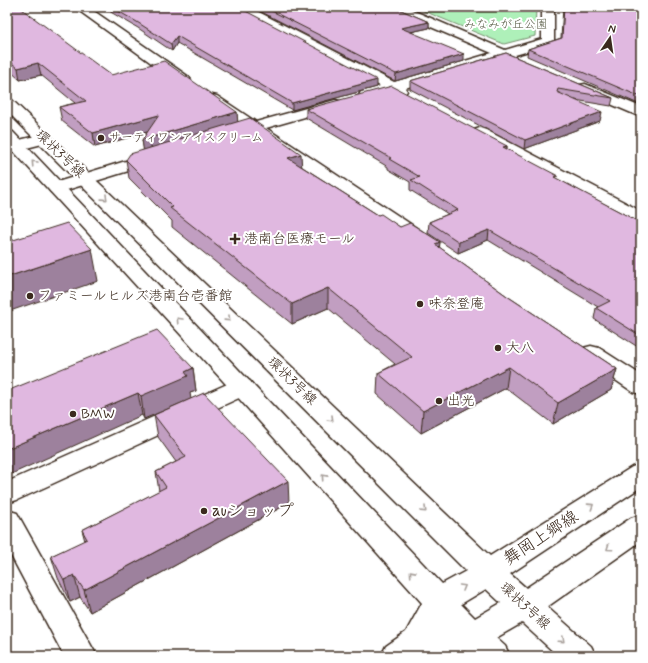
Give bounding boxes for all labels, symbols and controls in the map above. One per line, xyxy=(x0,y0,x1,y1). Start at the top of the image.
park label: みなみが丘公園 xyxy=(464,17,548,33)
north arrow xyxy=(590,18,630,58)
text: N xyxy=(607,22,617,37)
street label: 環状3号線 xyxy=(31,126,89,182)
place label: サーティワンアイスクリーム xyxy=(109,130,263,146)
marker: サーティワンアイスクリーム xyxy=(96,133,106,143)
one-way arrow xyxy=(31,160,38,168)
one-way arrow xyxy=(100,193,108,201)
place label: 港南台医療モール xyxy=(244,230,355,248)
marker: 港南台医療モール xyxy=(229,233,241,245)
place label: ファミールヒルズ港南台壱番館 xyxy=(38,287,233,305)
marker: ファミールヒルズ港南台壱番館 xyxy=(25,291,35,301)
place label: 味奈登庵 xyxy=(428,295,484,313)
marker: 味奈登庵 xyxy=(415,299,425,309)
one-way arrow xyxy=(223,314,231,321)
one-way arrow xyxy=(177,317,184,324)
place label: 大八 xyxy=(506,339,534,357)
marker: 大八 xyxy=(493,343,503,353)
street label: 環状3号線 xyxy=(263,353,321,409)
place label: 出光 xyxy=(447,392,475,410)
marker: 出光 xyxy=(434,396,444,406)
place label: BMW xyxy=(81,405,115,423)
marker: BMW xyxy=(68,409,78,419)
one-way arrow xyxy=(326,414,334,422)
one-way arrow xyxy=(322,474,329,482)
place label: auショップ xyxy=(212,500,294,522)
one-way arrow xyxy=(587,503,594,511)
one-way arrow xyxy=(419,505,427,513)
marker: auショップ xyxy=(199,506,209,516)
street label: 舞岡上郷線 xyxy=(499,506,583,570)
one-way arrow xyxy=(606,543,613,551)
one-way arrow xyxy=(409,570,417,578)
street label: 環状3号線 xyxy=(496,578,554,634)
one-way arrow xyxy=(459,585,466,592)
one-way arrow xyxy=(558,635,565,642)

